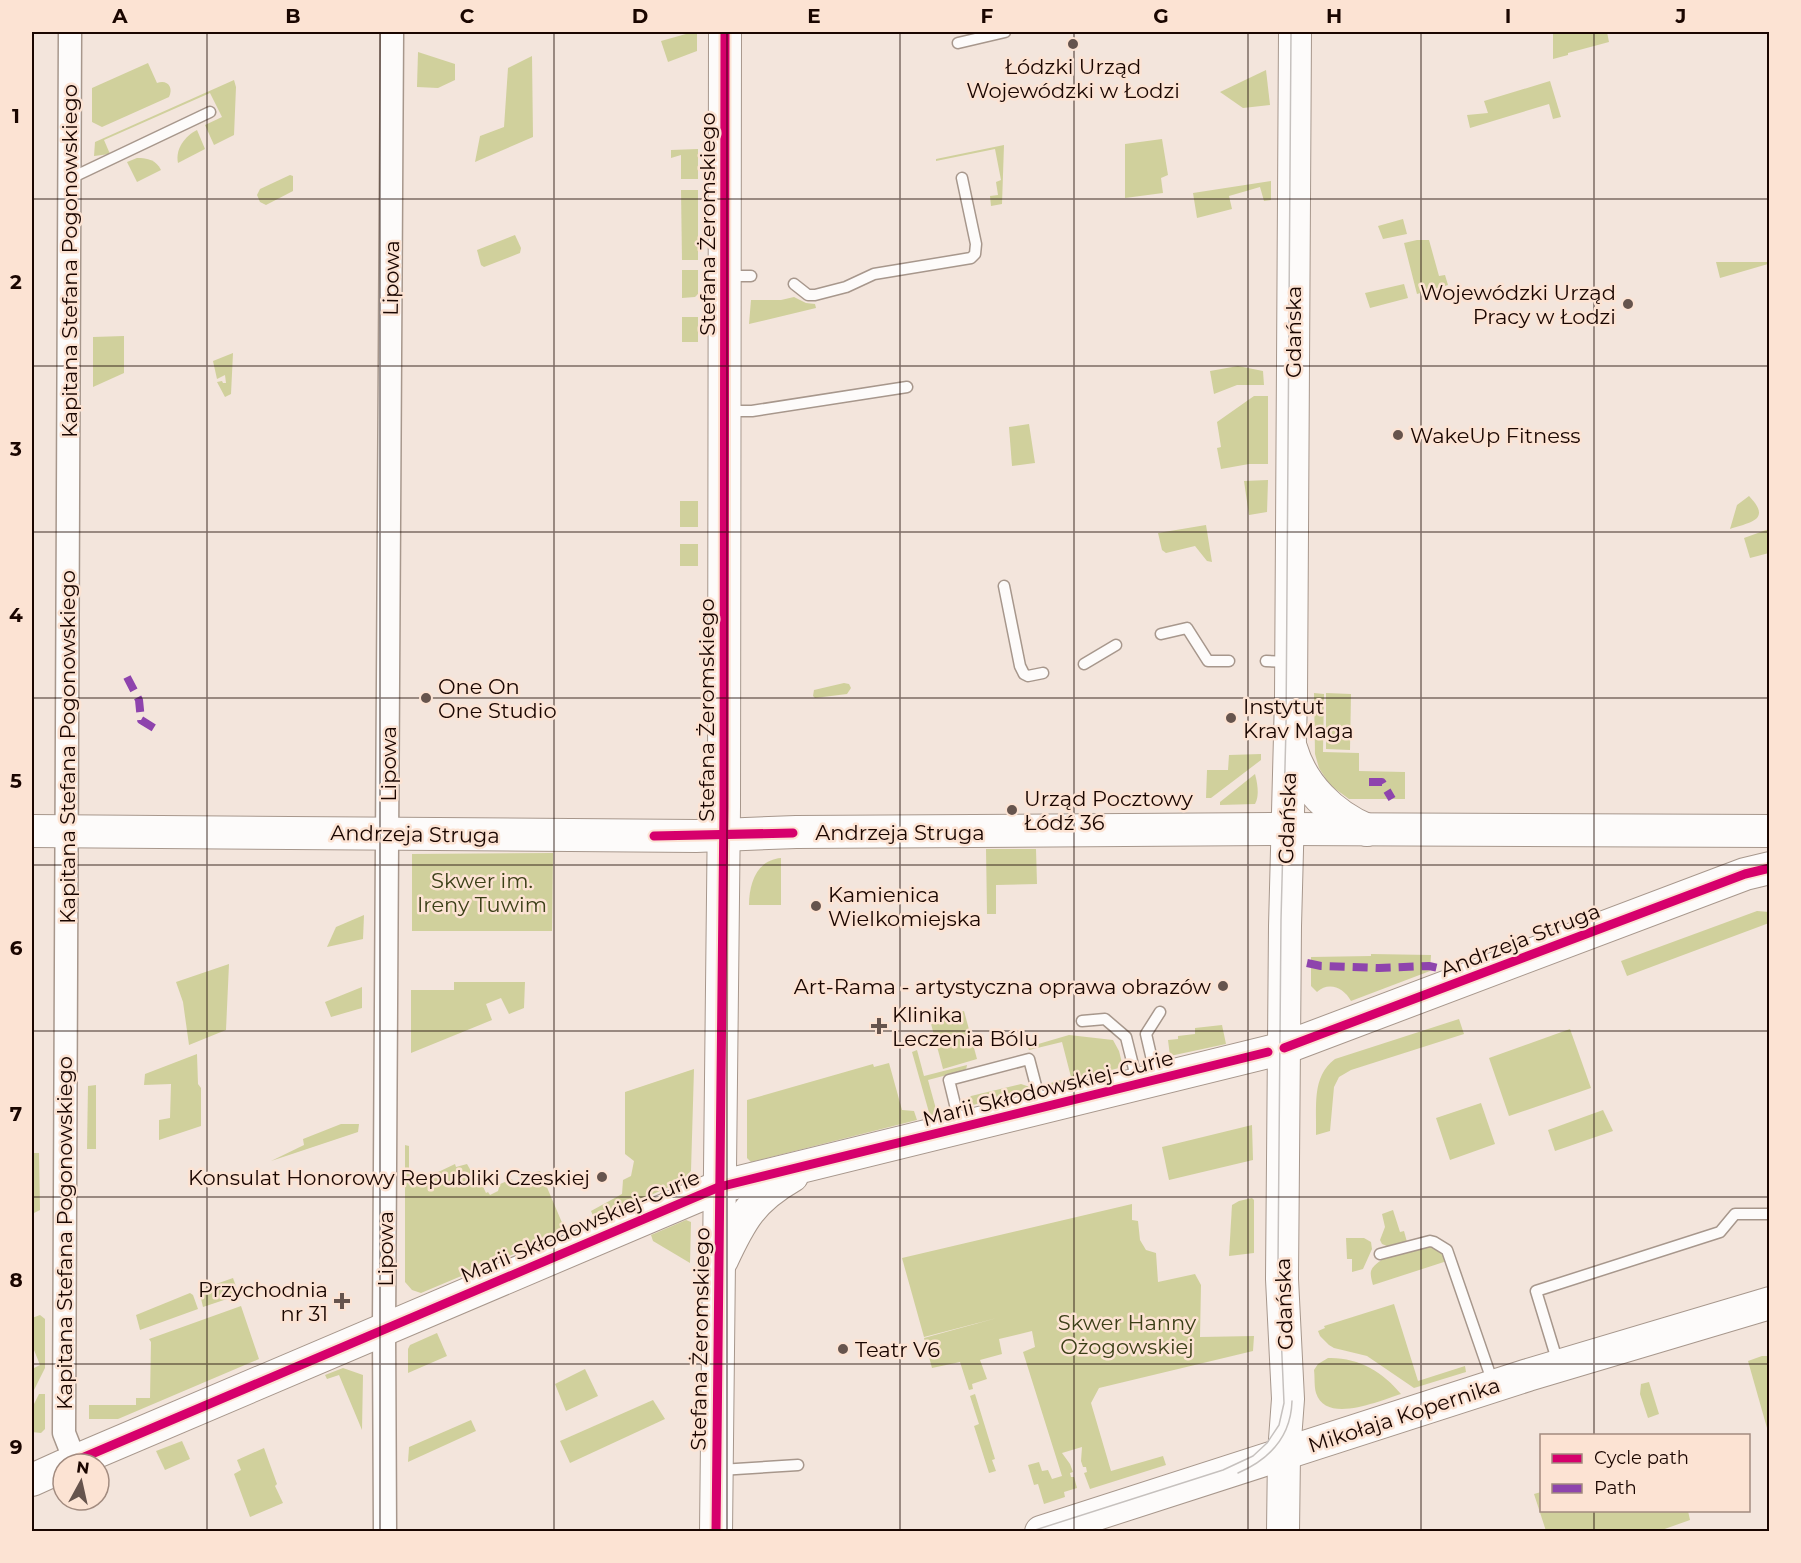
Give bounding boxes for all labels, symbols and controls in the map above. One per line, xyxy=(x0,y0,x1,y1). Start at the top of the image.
text: A xyxy=(111,4,128,28)
text: B xyxy=(285,4,301,28)
text: C xyxy=(460,4,475,28)
text: D xyxy=(632,4,648,28)
text: E xyxy=(807,4,821,28)
text: F xyxy=(981,4,994,28)
text: G xyxy=(1153,4,1169,28)
text: H xyxy=(1326,4,1342,28)
text: I xyxy=(1505,4,1511,28)
text: J xyxy=(1675,4,1686,28)
marker: Łódzki Urząd Wojewódzki w Łodzi xyxy=(1066,37,1080,51)
place label: Łódzki Urząd Wojewódzki w Łodzi xyxy=(966,54,1180,103)
street label: Kapitana Stefana Pogonowskiego xyxy=(57,84,82,438)
text: 1 xyxy=(12,104,20,128)
street label: Stefana Żeromskiego xyxy=(695,112,720,336)
street label: Lipowa xyxy=(378,240,404,316)
text: 2 xyxy=(10,270,22,294)
place label: Wojewódzki Urząd Pracy w Łodzi xyxy=(1420,280,1616,329)
street label: Gdańska xyxy=(1281,286,1306,378)
marker: Wojewódzki Urząd Pracy w Łodzi xyxy=(1621,297,1635,311)
place label: WakeUp Fitness xyxy=(1410,423,1580,448)
marker: WakeUp Fitness xyxy=(1391,428,1405,442)
text: 3 xyxy=(9,437,22,461)
street label: Kapitana Stefana Pogonowskiego xyxy=(55,570,80,924)
street label: Stefana Żeromskiego xyxy=(694,598,719,822)
text: 4 xyxy=(9,603,23,627)
place label: One On One Studio xyxy=(438,674,557,723)
marker: One On One Studio xyxy=(419,691,433,705)
place label: Instytut Krav Maga xyxy=(1243,694,1354,743)
marker: Instytut Krav Maga xyxy=(1224,711,1238,725)
street label: Lipowa xyxy=(376,726,401,802)
text: 5 xyxy=(10,769,22,793)
street label: Gdańska xyxy=(1273,772,1301,864)
place label: Urząd Pocztowy Łódź 36 xyxy=(1024,786,1194,835)
marker: Urząd Pocztowy Łódź 36 xyxy=(1005,803,1019,817)
street label: Andrzeja Struga xyxy=(330,820,500,848)
street label: Andrzeja Struga xyxy=(815,820,985,845)
park label: Skwer im. Ireny Tuwim xyxy=(417,868,547,917)
place label: Kamienica Wielkomiejska xyxy=(828,882,981,931)
street label: Andrzeja Struga xyxy=(1436,898,1604,982)
marker: Kamienica Wielkomiejska xyxy=(809,899,823,913)
text: 6 xyxy=(10,936,23,960)
place label: Art-Rama - artystyczna oprawa obrazów xyxy=(794,974,1212,999)
marker: Art-Rama - artystyczna oprawa obrazów xyxy=(1216,979,1230,993)
place label: Klinika Leczenia Bólu xyxy=(892,1002,1038,1051)
marker: Klinika Leczenia Bólu xyxy=(870,1017,888,1035)
street label: Marii Skłodowskiej-Curie xyxy=(920,1045,1176,1131)
street label: Kapitana Stefana Pogonowskiego xyxy=(52,1056,77,1410)
text: 7 xyxy=(10,1102,22,1126)
street label: Marii Skłodowskiej-Curie xyxy=(457,1164,703,1288)
place label: Konsulat Honorowy Republiki Czeskiej xyxy=(188,1165,590,1190)
marker: Konsulat Honorowy Republiki Czeskiej xyxy=(595,1170,609,1184)
street label: Lipowa xyxy=(373,1211,398,1287)
street label: Stefana Żeromskiego xyxy=(686,1227,714,1451)
street label: Gdańska xyxy=(1270,1258,1298,1350)
text: 8 xyxy=(9,1268,23,1292)
place label: Przychodnia nr 31 xyxy=(198,1277,328,1326)
marker: Przychodnia nr 31 xyxy=(333,1292,351,1310)
park label: Skwer Hanny Ożogowskiej xyxy=(1058,1310,1197,1359)
place label: Teatr V6 xyxy=(855,1337,940,1362)
marker: Teatr V6 xyxy=(836,1342,850,1356)
street label: Mikołaja Kopernika xyxy=(1305,1372,1503,1458)
legend xyxy=(1540,1434,1750,1512)
text: 9 xyxy=(10,1435,22,1459)
text: Cycle path xyxy=(1594,1447,1689,1469)
north arrow xyxy=(51,1452,111,1512)
text: N xyxy=(75,1457,91,1478)
text: Path xyxy=(1594,1477,1637,1499)

